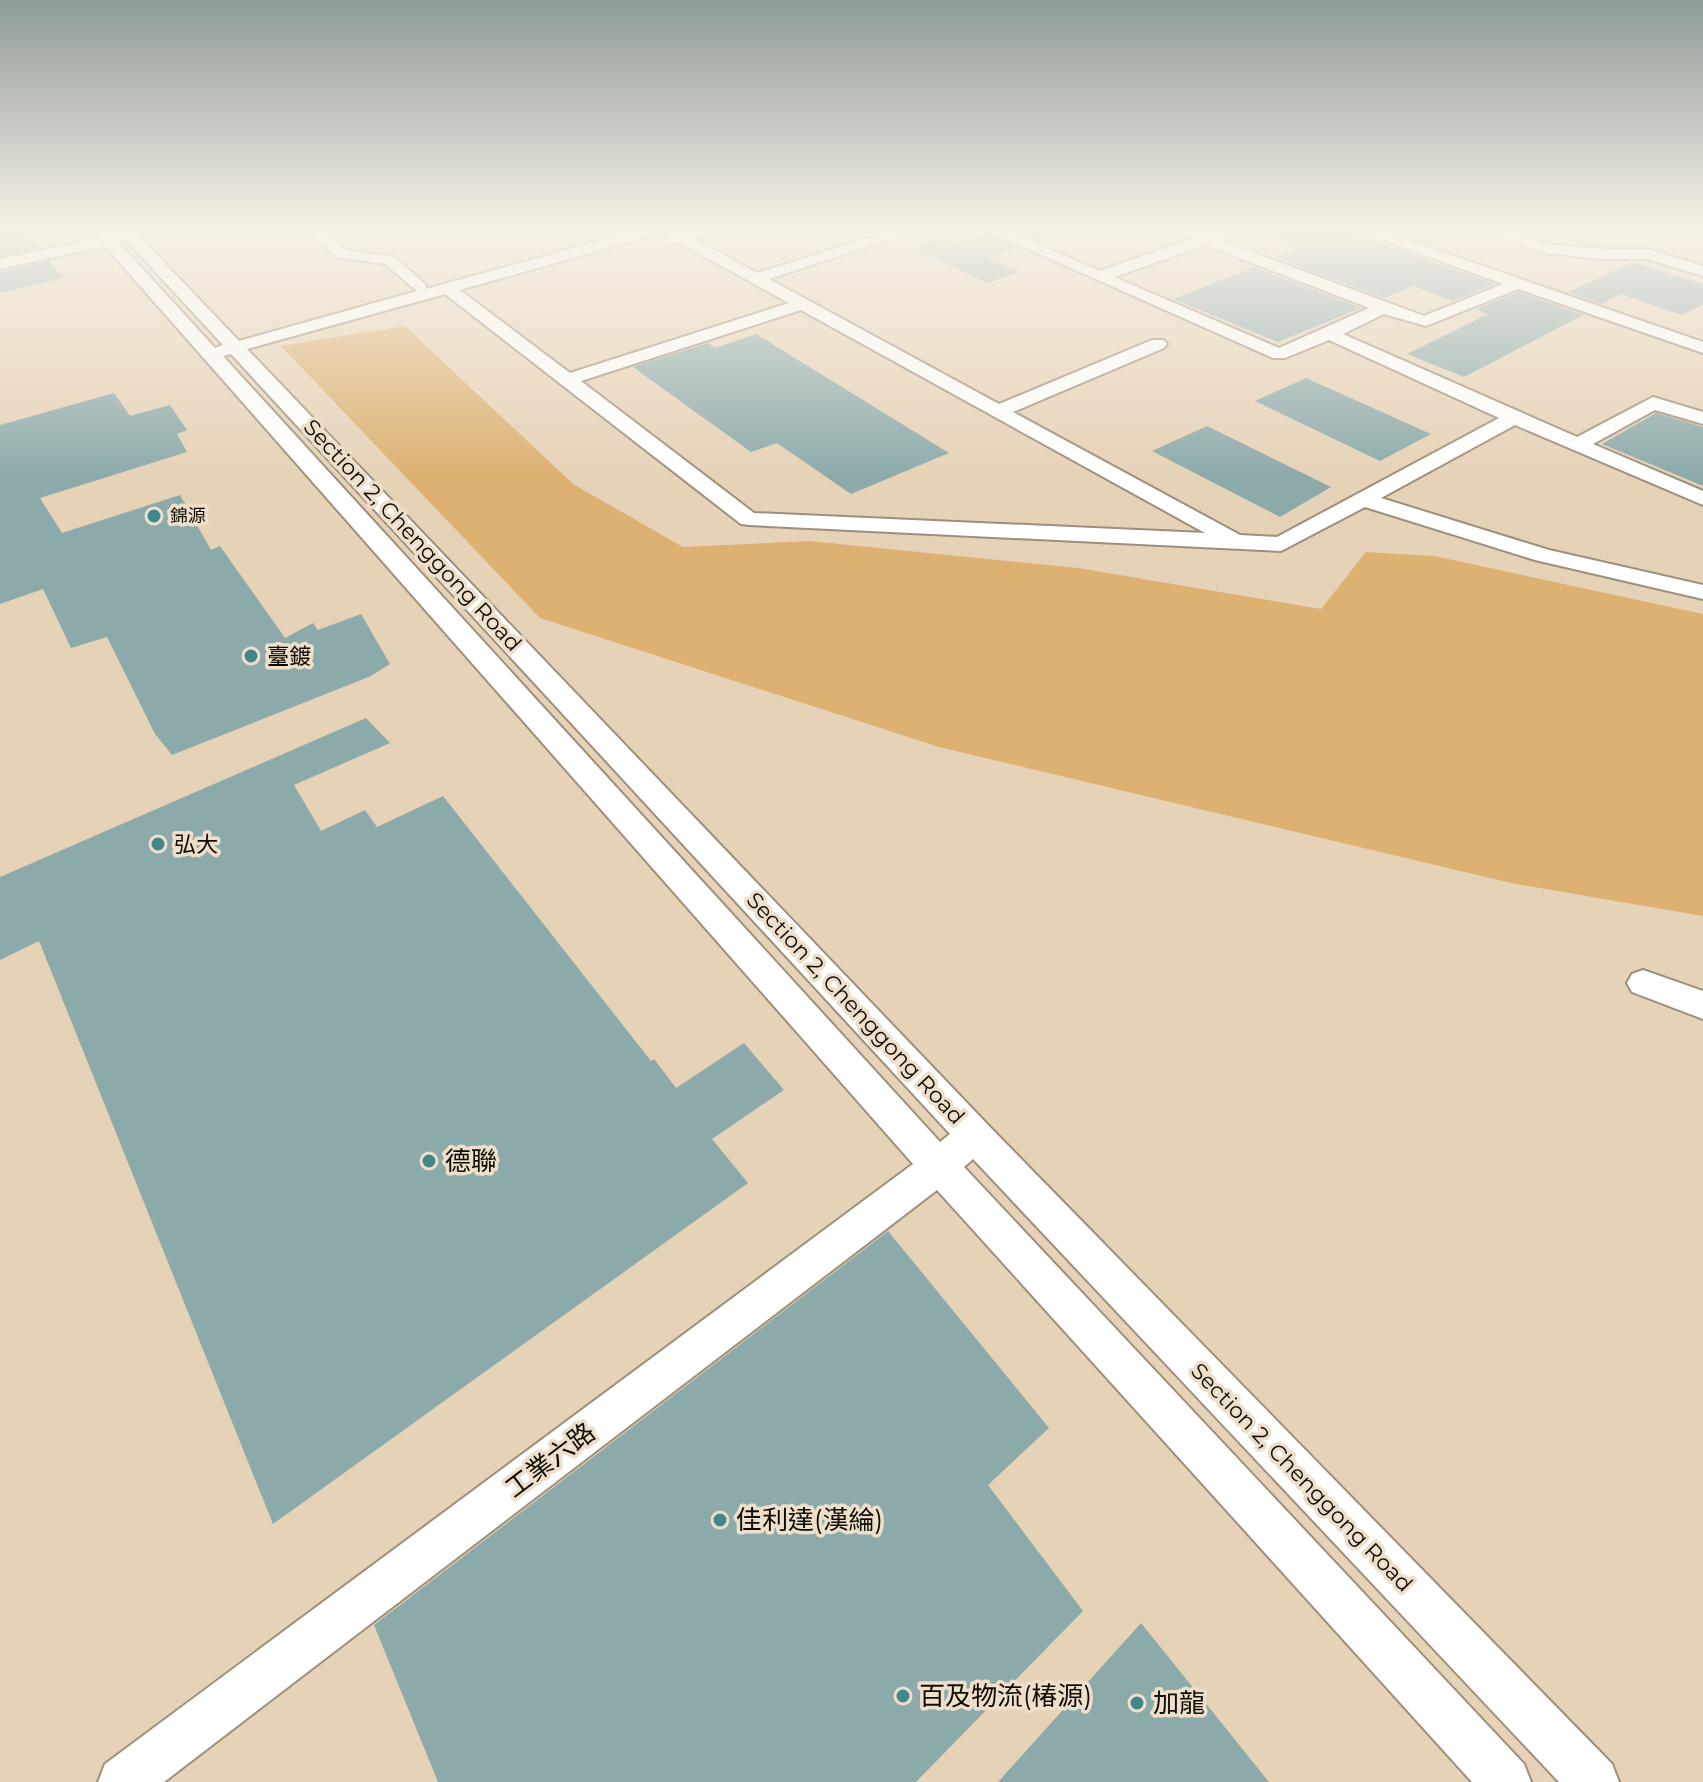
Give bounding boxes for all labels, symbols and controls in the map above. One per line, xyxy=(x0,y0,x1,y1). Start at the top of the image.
street label: Section 2, Chenggong Road xyxy=(298,414,527,657)
place label: 錦源 xyxy=(170,505,206,527)
marker: 錦源 xyxy=(145,507,163,525)
place label: 臺鍍 xyxy=(267,643,311,670)
marker: 臺鍍 xyxy=(242,647,260,665)
place label: 弘大 xyxy=(174,831,218,858)
marker: 弘大 xyxy=(149,835,167,853)
street label: Section 2, Chenggong Road xyxy=(741,887,970,1130)
place label: 德聯 xyxy=(445,1145,497,1177)
marker: 德聯 xyxy=(420,1152,438,1170)
street label: Section 2, Chenggong Road xyxy=(1185,1357,1418,1597)
street label: 工業六路 xyxy=(499,1416,601,1504)
place label: 佳利達(漢綸) xyxy=(736,1504,883,1536)
marker: 佳利達(漢綸) xyxy=(711,1511,729,1529)
place label: 百及物流(椿源) xyxy=(919,1680,1092,1712)
marker: 百及物流(椿源) xyxy=(894,1687,912,1705)
place label: 加龍 xyxy=(1153,1687,1205,1719)
marker: 加龍 xyxy=(1128,1694,1146,1712)

